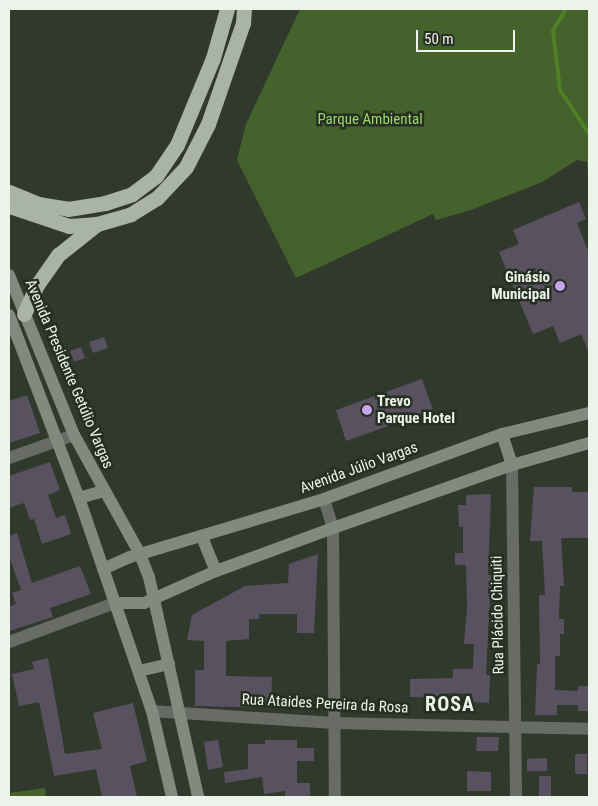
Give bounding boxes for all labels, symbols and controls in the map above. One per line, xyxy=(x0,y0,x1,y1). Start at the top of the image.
scale bar xyxy=(418,20,517,52)
text: 50 m xyxy=(424,30,454,48)
park label: Parque Ambiental xyxy=(317,111,423,129)
place label: Ginásio Municipal xyxy=(491,268,550,303)
street label: Avenida Presidente Getúlio Vargas xyxy=(21,277,117,471)
marker: Ginásio Municipal xyxy=(554,280,566,292)
place label: Trevo Parque Hotel xyxy=(377,392,455,427)
marker: Trevo Parque Hotel xyxy=(361,404,373,416)
street label: Avenida Júlio Vargas xyxy=(298,438,420,498)
street label: Rua Plácido Chiquiti xyxy=(488,555,508,675)
street label: Rua Ataides Pereira da Rosa xyxy=(241,691,409,717)
district label: ROSA xyxy=(425,692,475,716)

